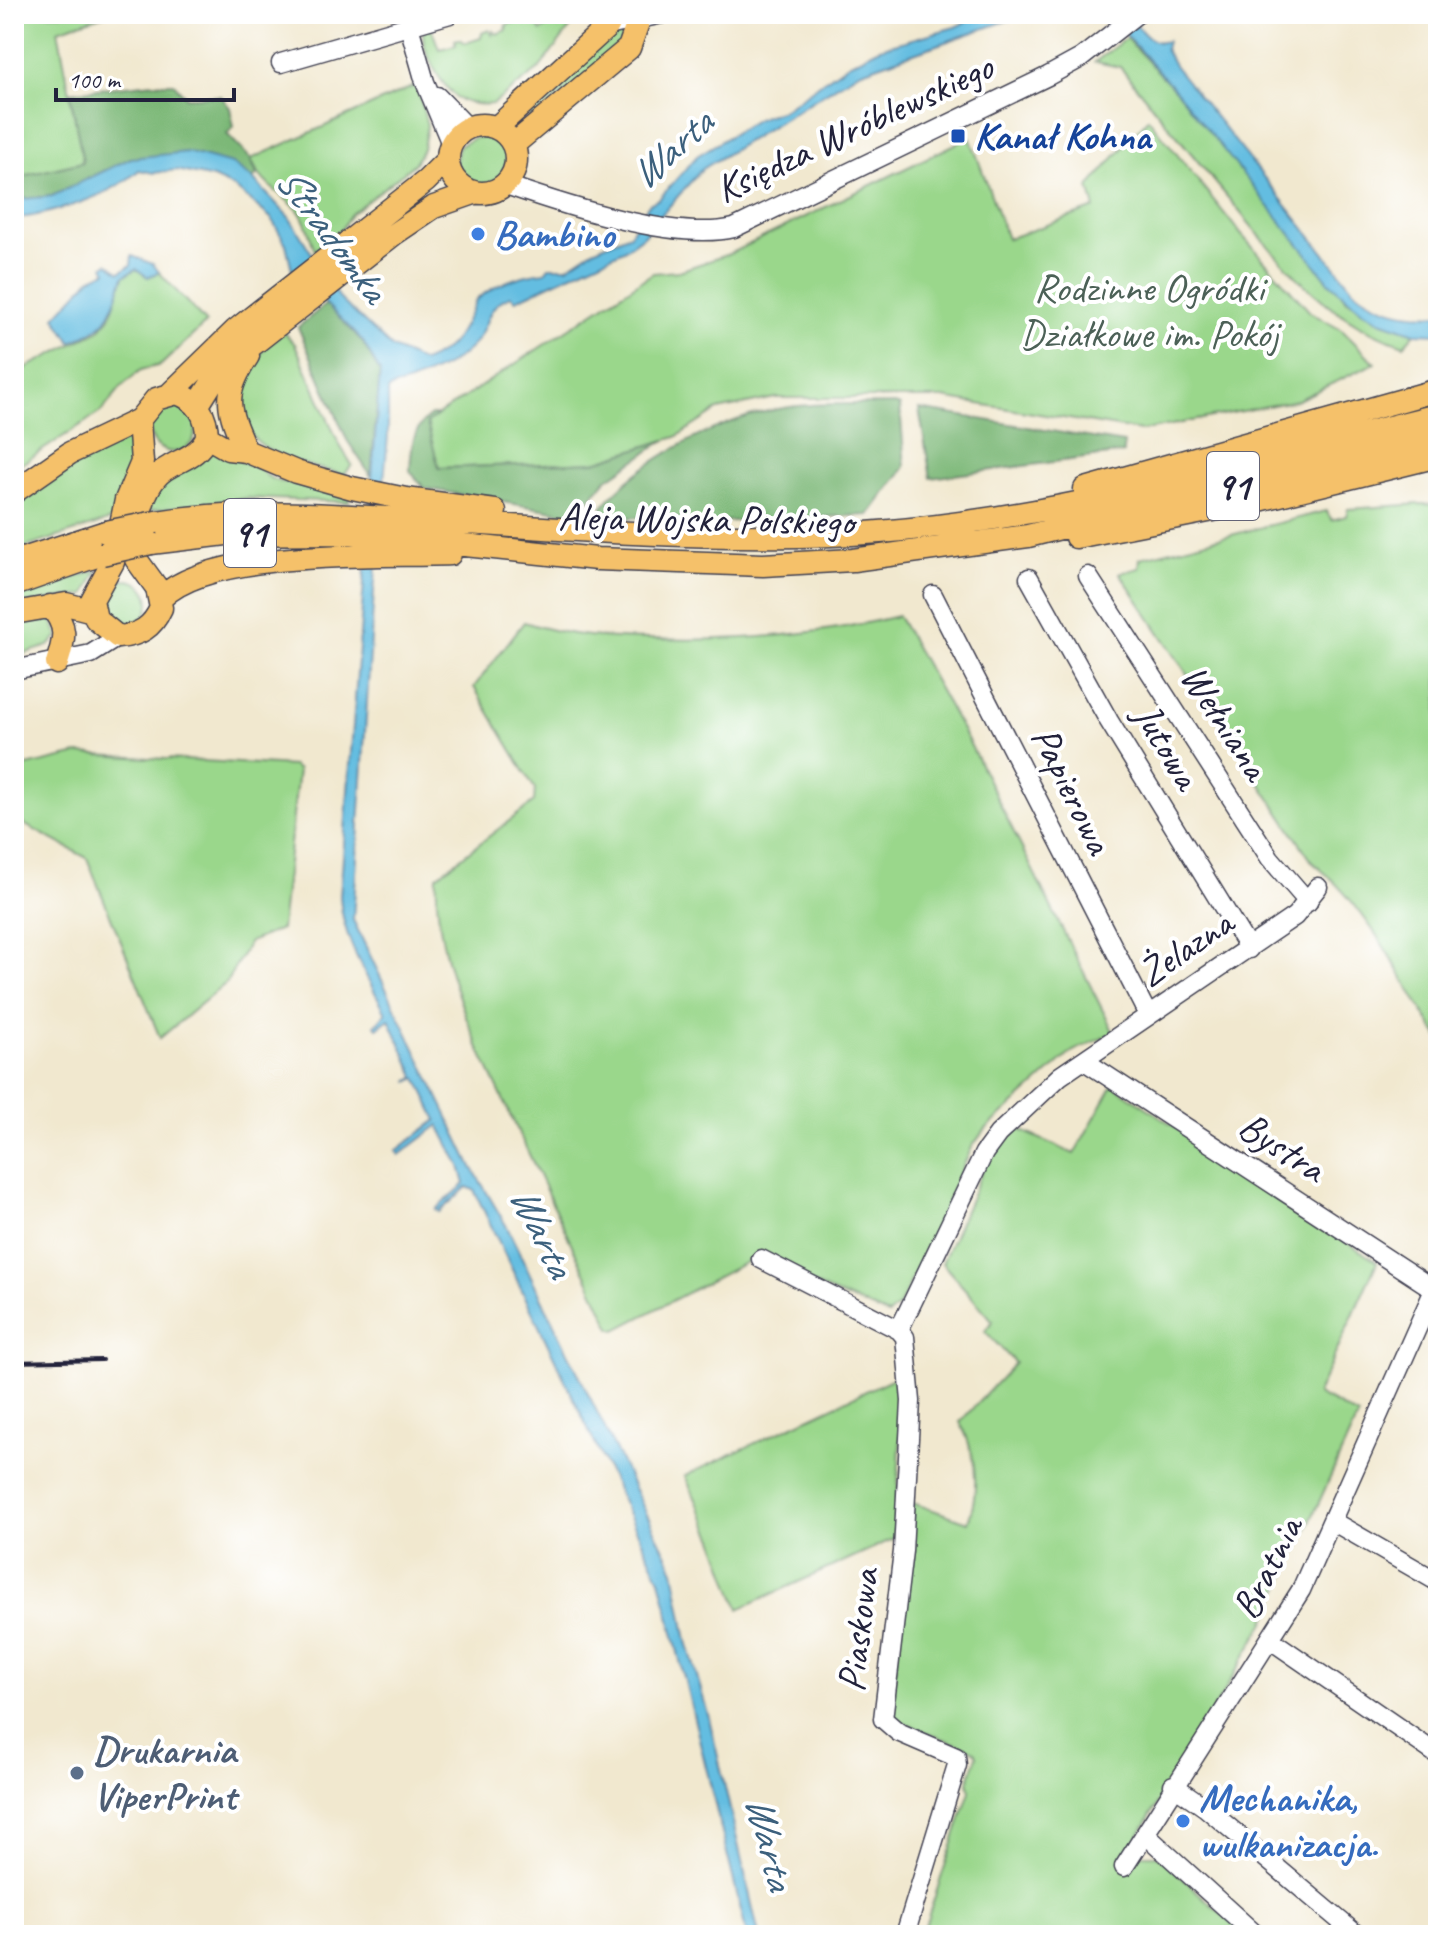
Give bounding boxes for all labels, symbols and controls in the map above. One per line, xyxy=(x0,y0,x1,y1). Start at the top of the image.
street label: Księdza Wróblewskiego xyxy=(707,41,1002,214)
scale bar xyxy=(56,52,234,102)
text: 100 m xyxy=(68,65,122,95)
water label: Warta xyxy=(618,95,727,200)
place label: Kanał Kohna xyxy=(974,111,1153,161)
marker: Kanał Kohna xyxy=(949,127,967,145)
water label: Stradomka xyxy=(264,156,403,316)
place label: Bambino xyxy=(494,209,616,259)
marker: Bambino xyxy=(469,225,487,243)
park label: Rodzinne Ogródki Działkowe im. Pokój xyxy=(1020,263,1282,359)
road number: 91 xyxy=(1207,452,1259,520)
street label: Aleja Wojska Polskiego xyxy=(558,491,858,547)
road number: 91 xyxy=(224,499,276,567)
street label: Wełniana xyxy=(1169,655,1283,792)
street label: Jutowa xyxy=(1121,693,1214,801)
street label: Papierowa xyxy=(1020,718,1125,864)
street label: Żelazna xyxy=(1128,896,1245,998)
street label: Bystra xyxy=(1229,1101,1337,1195)
water label: Warta xyxy=(497,1177,588,1289)
street label: Bratnia xyxy=(1220,1506,1315,1627)
street label: Piaskowa xyxy=(826,1563,891,1694)
place label: Drukarnia ViperPrint xyxy=(93,1725,240,1821)
marker: Drukarnia ViperPrint xyxy=(68,1764,86,1782)
place label: Mechanika, wulkanizacja. xyxy=(1199,1773,1379,1869)
water label: Warta xyxy=(733,1790,808,1898)
marker: Mechanika, wulkanizacja. xyxy=(1174,1812,1192,1830)

